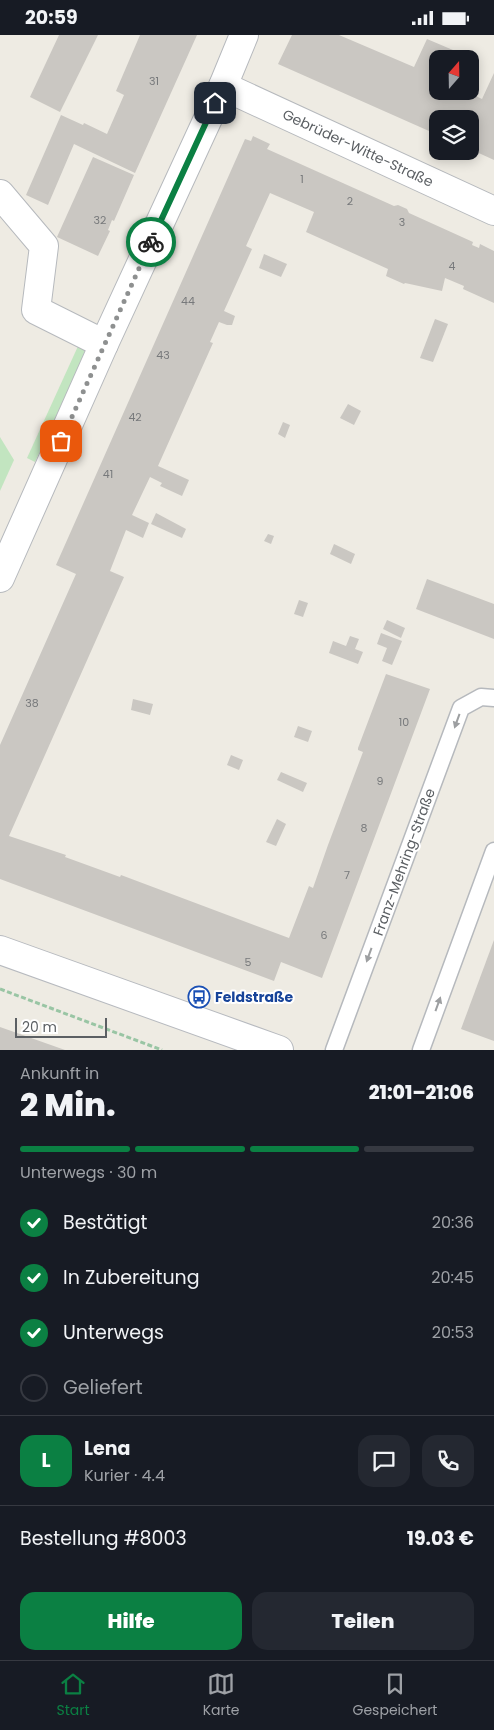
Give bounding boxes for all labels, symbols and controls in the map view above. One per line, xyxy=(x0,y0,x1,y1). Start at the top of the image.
text: 20:59 xyxy=(25,4,78,31)
north arrow xyxy=(429,50,479,100)
map controls xyxy=(429,50,479,160)
house number: 31 xyxy=(149,73,159,89)
pin xyxy=(194,82,236,124)
icon: home xyxy=(201,89,229,117)
street label: Gebrüder-Witte-Straße xyxy=(279,104,437,192)
button: layers xyxy=(429,110,479,160)
house number: 1 xyxy=(300,171,304,187)
house number: 2 xyxy=(347,193,353,209)
house number: 32 xyxy=(94,212,106,228)
house number: 3 xyxy=(399,214,405,230)
courier xyxy=(126,217,176,267)
icon: bike xyxy=(137,228,165,256)
house number: 4 xyxy=(449,258,456,274)
house number: 44 xyxy=(181,293,195,309)
house number: 43 xyxy=(156,347,170,363)
house number: 42 xyxy=(128,409,142,425)
pin xyxy=(40,420,82,462)
icon: bag xyxy=(47,427,75,455)
house number: 41 xyxy=(103,466,113,482)
house number: 38 xyxy=(25,695,39,711)
one-way arrow xyxy=(453,713,460,728)
house number: 10 xyxy=(399,714,409,730)
house number: 9 xyxy=(377,773,384,789)
street label: Franz-Mehring-Straße xyxy=(368,785,440,938)
house number: 8 xyxy=(361,820,368,836)
house number: 7 xyxy=(344,867,350,883)
house number: 6 xyxy=(321,927,328,943)
one-way arrow xyxy=(365,948,373,963)
house number: 5 xyxy=(245,954,252,970)
bus stop icon: Feldstraße xyxy=(187,985,211,1009)
place label: Feldstraße xyxy=(215,987,294,1007)
one-way arrow xyxy=(434,996,442,1011)
scale bar xyxy=(15,1015,108,1038)
text: 20 m xyxy=(22,1017,57,1037)
text: Ankunft in xyxy=(20,1062,99,1085)
text: 21:01–21:06 xyxy=(369,1079,474,1106)
text: 2 Min. xyxy=(20,1082,116,1127)
text: Unterwegs · 30 m xyxy=(20,1161,157,1184)
icon: check xyxy=(20,1209,48,1237)
text: Bestätigt xyxy=(63,1209,147,1236)
text: 20:36 xyxy=(432,1211,474,1234)
icon: check xyxy=(20,1264,48,1292)
text: In Zubereitung xyxy=(63,1264,200,1291)
text: 20:45 xyxy=(431,1266,474,1289)
icon: check xyxy=(20,1319,48,1347)
text: Unterwegs xyxy=(63,1319,164,1346)
text: 20:53 xyxy=(432,1321,474,1344)
text: Geliefert xyxy=(63,1374,143,1401)
text: Lena xyxy=(84,1435,130,1462)
button: chat xyxy=(358,1435,410,1487)
button: phone xyxy=(422,1435,474,1487)
text: L xyxy=(41,1447,51,1474)
text: Kurier · 4.4 xyxy=(84,1464,165,1487)
text: Bestellung #8003 xyxy=(20,1525,187,1552)
text: 19.03 € xyxy=(407,1525,474,1552)
button: Hilfe xyxy=(20,1592,242,1650)
button: Teilen xyxy=(252,1592,474,1650)
tab: Start xyxy=(57,1670,90,1721)
tab: Karte xyxy=(203,1670,240,1721)
tab: Gespeichert xyxy=(353,1670,437,1721)

